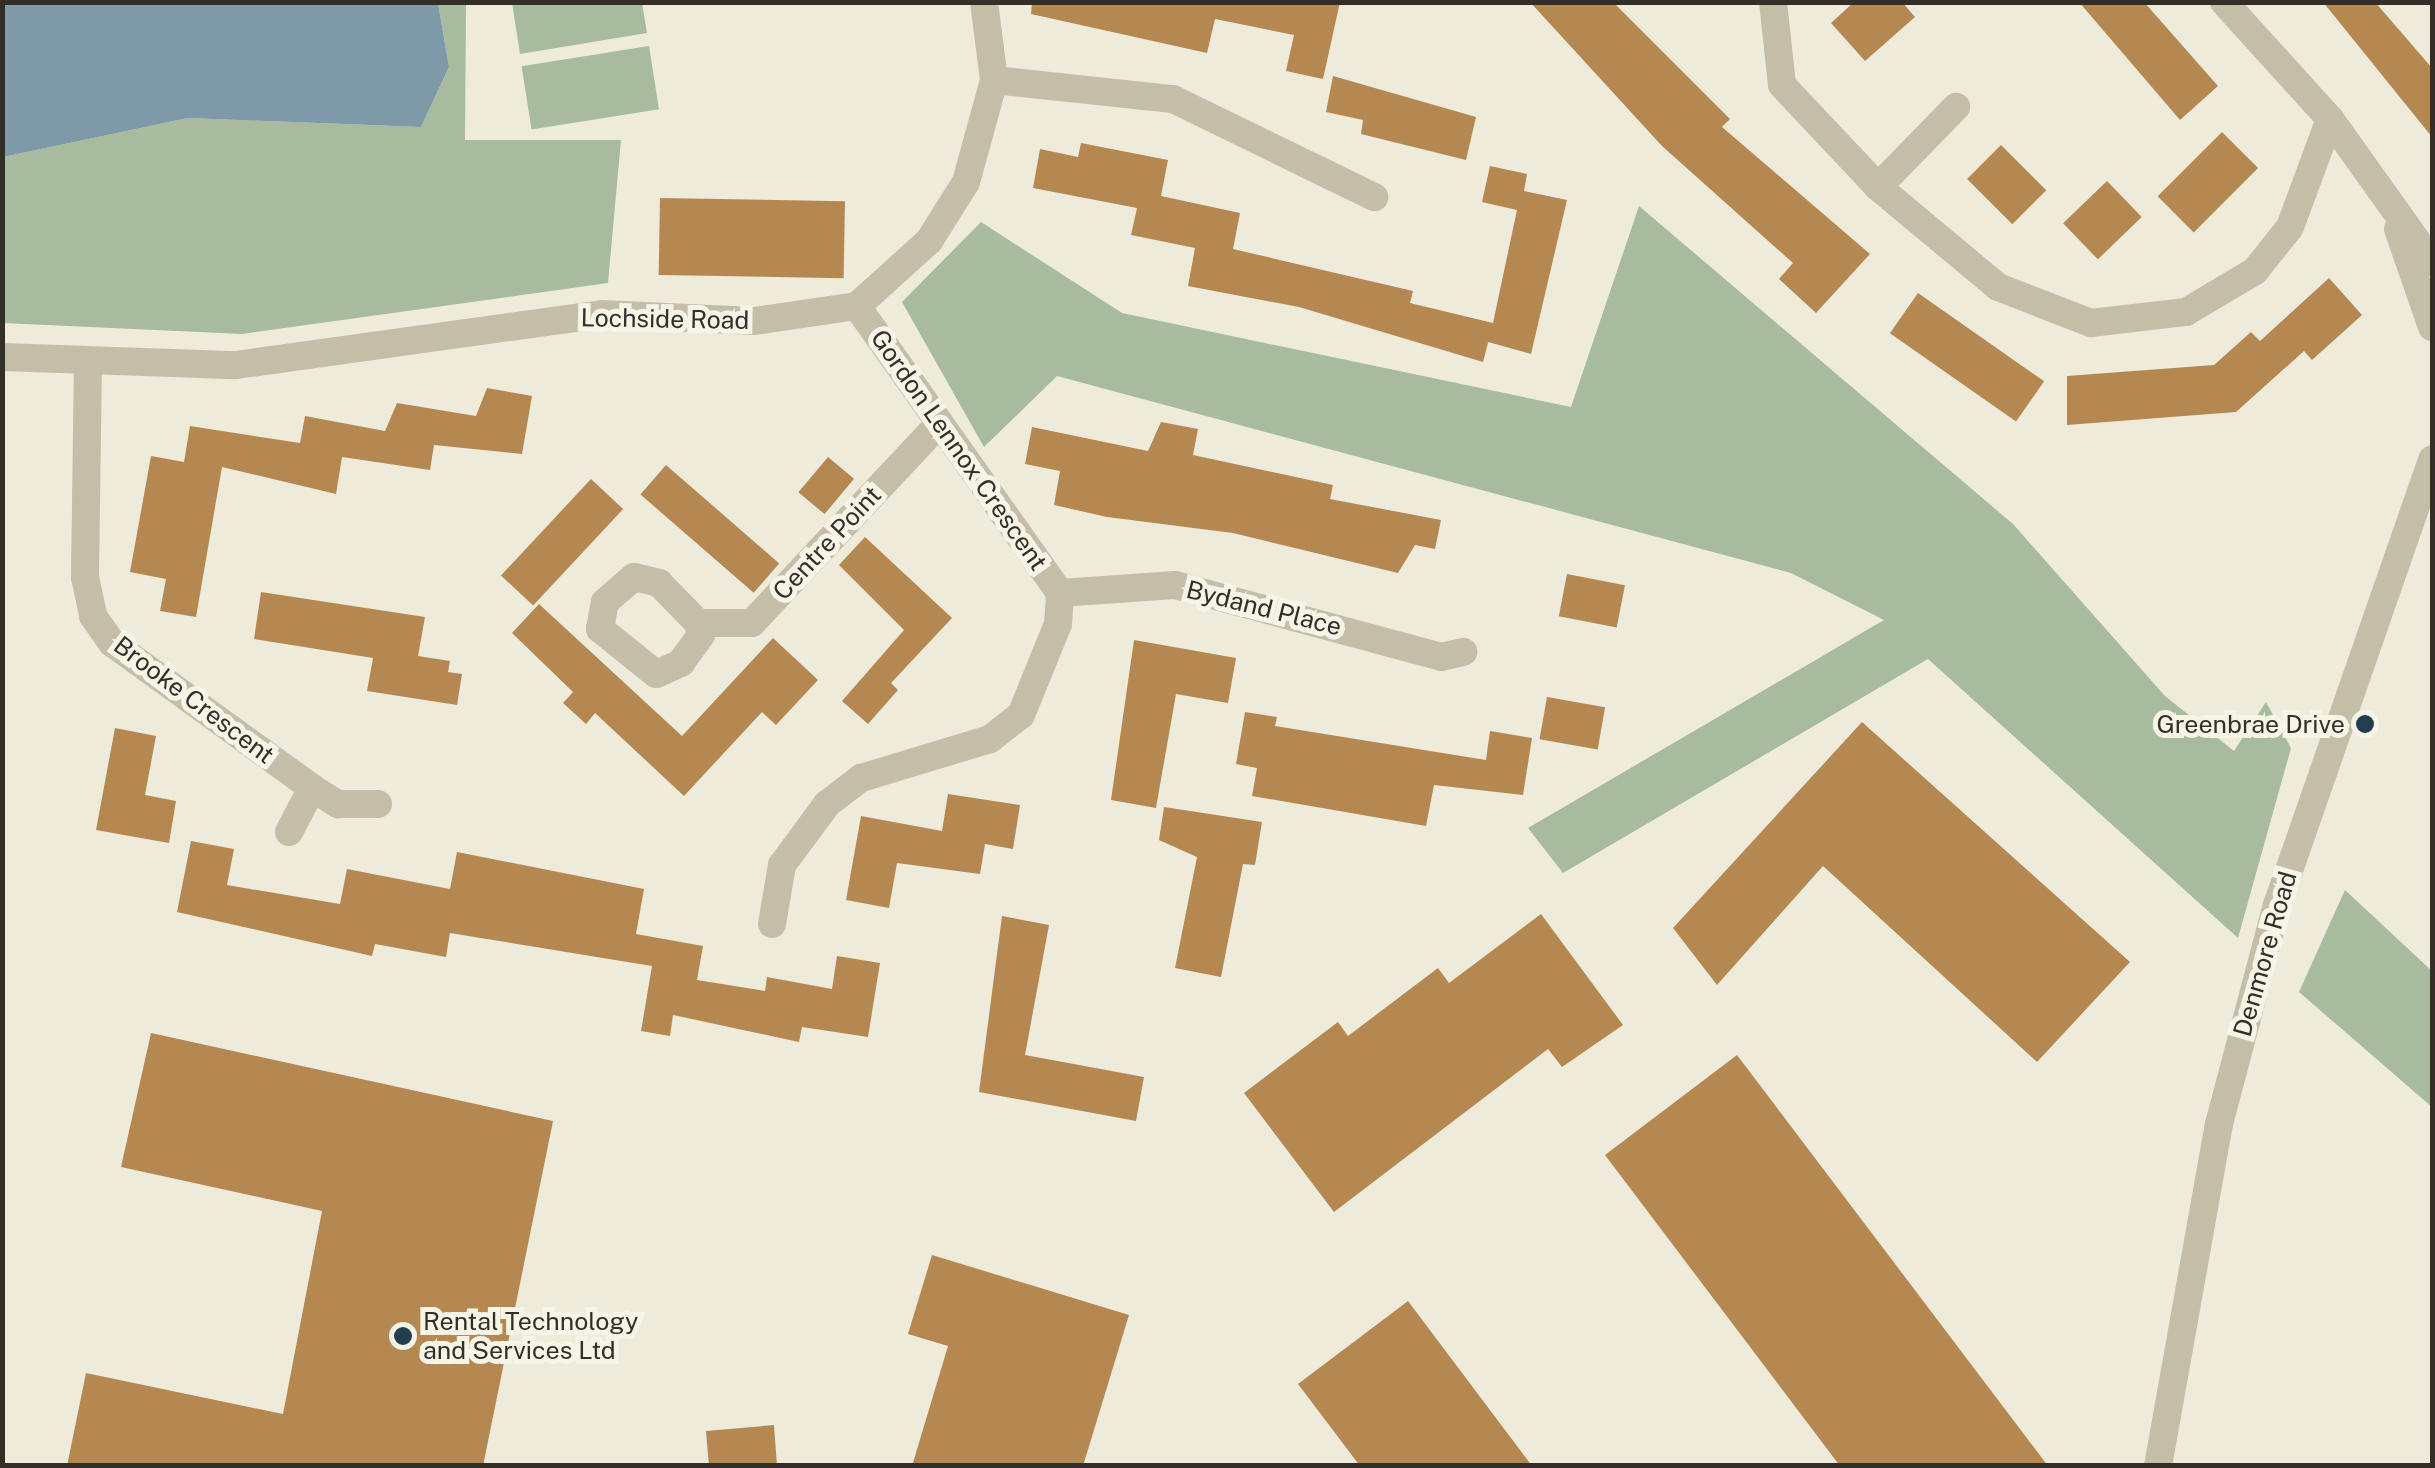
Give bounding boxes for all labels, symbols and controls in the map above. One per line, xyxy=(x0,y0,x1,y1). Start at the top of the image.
street label: Lochside Road xyxy=(580,303,750,335)
street label: Gordon Lennox Crescent xyxy=(864,324,1054,576)
street label: Centre Point xyxy=(767,480,887,606)
street label: Bydand Place xyxy=(1183,574,1345,642)
street label: Brooke Crescent xyxy=(108,630,280,770)
place label: Greenbrae Drive xyxy=(2156,709,2345,739)
marker: Greenbrae Drive xyxy=(2354,713,2376,735)
street label: Denmore Road xyxy=(2227,868,2303,1040)
place label: Rental Technology and Services Ltd xyxy=(423,1307,638,1366)
marker: Rental Technology and Services Ltd xyxy=(392,1325,414,1347)

